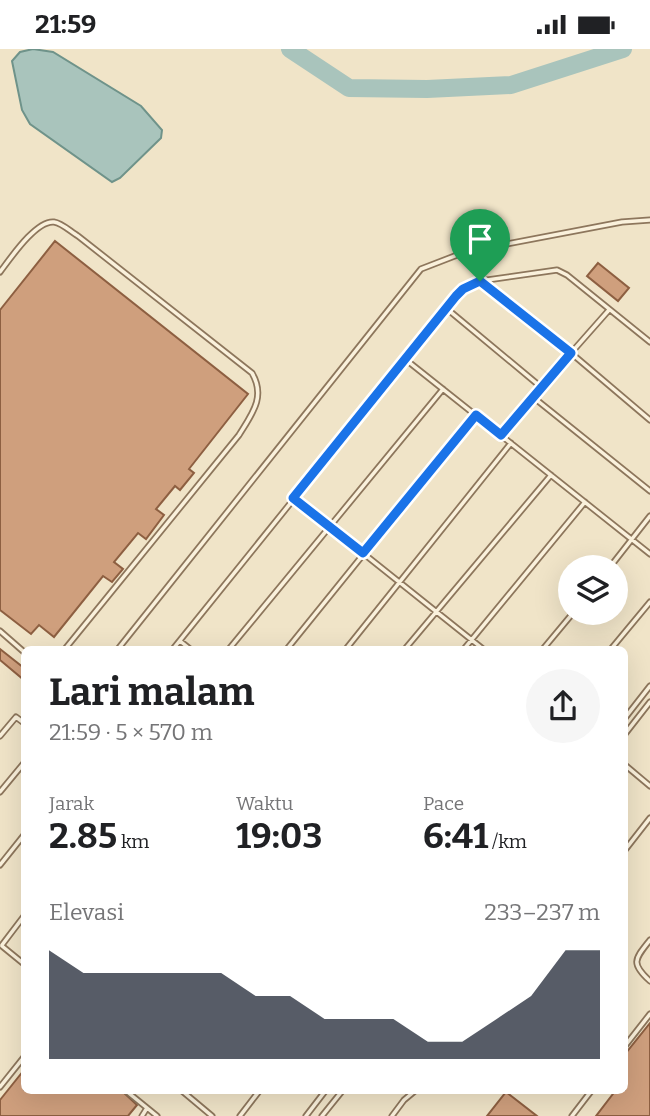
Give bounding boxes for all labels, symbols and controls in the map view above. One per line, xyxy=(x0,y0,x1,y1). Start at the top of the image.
text: 21:59 xyxy=(35,9,96,40)
pin xyxy=(450,209,510,281)
icon: arrive xyxy=(461,220,499,258)
map controls xyxy=(558,555,628,625)
button: layers xyxy=(558,555,628,625)
text: Lari malam xyxy=(49,669,254,715)
button: share xyxy=(526,669,600,743)
text: 21:59 · 5 × 570 m xyxy=(49,718,213,746)
text: Jarak xyxy=(49,792,94,815)
text: Waktu xyxy=(236,792,293,815)
text: Pace xyxy=(423,792,464,815)
text: 2.85 xyxy=(49,815,117,857)
text: 19:03 xyxy=(236,815,322,857)
text: 6:41 xyxy=(423,815,488,857)
text: km xyxy=(117,830,149,853)
text: /km xyxy=(488,830,527,853)
text: Elevasi xyxy=(49,898,124,926)
text: 233–237 m xyxy=(484,898,600,926)

